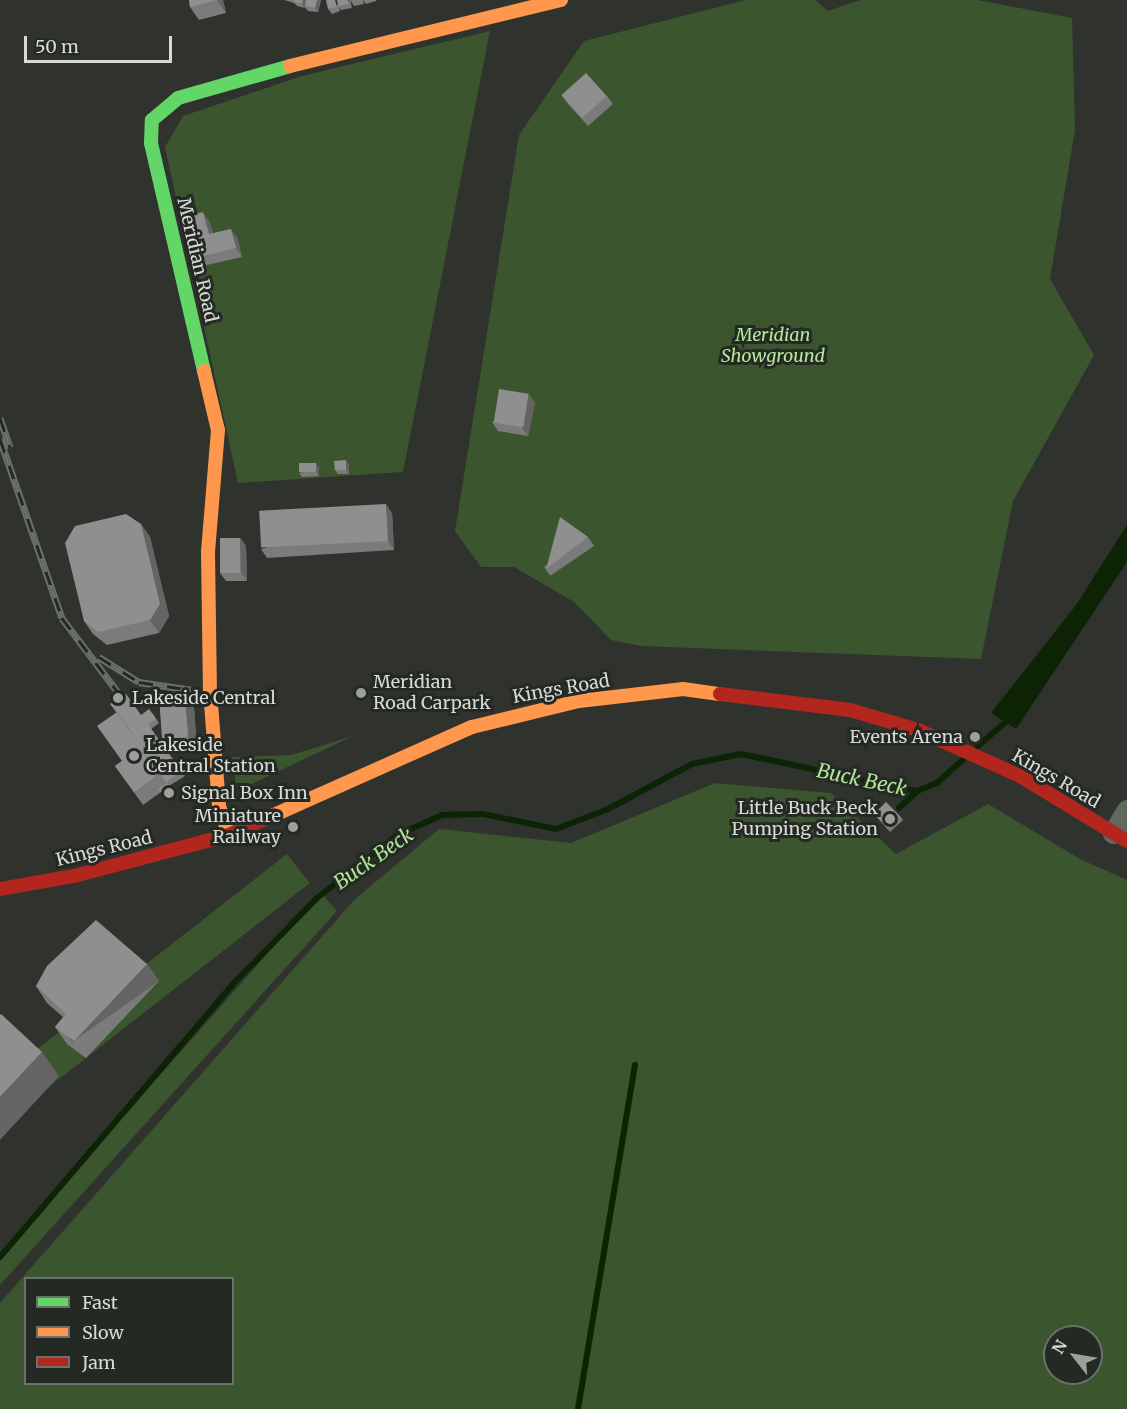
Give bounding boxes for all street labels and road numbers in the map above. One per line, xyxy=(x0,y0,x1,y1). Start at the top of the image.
street label: Meridian Road xyxy=(172,196,222,324)
street label: Kings Road xyxy=(511,670,611,708)
street label: Kings Road xyxy=(1008,745,1104,813)
street label: Kings Road xyxy=(54,827,154,871)

